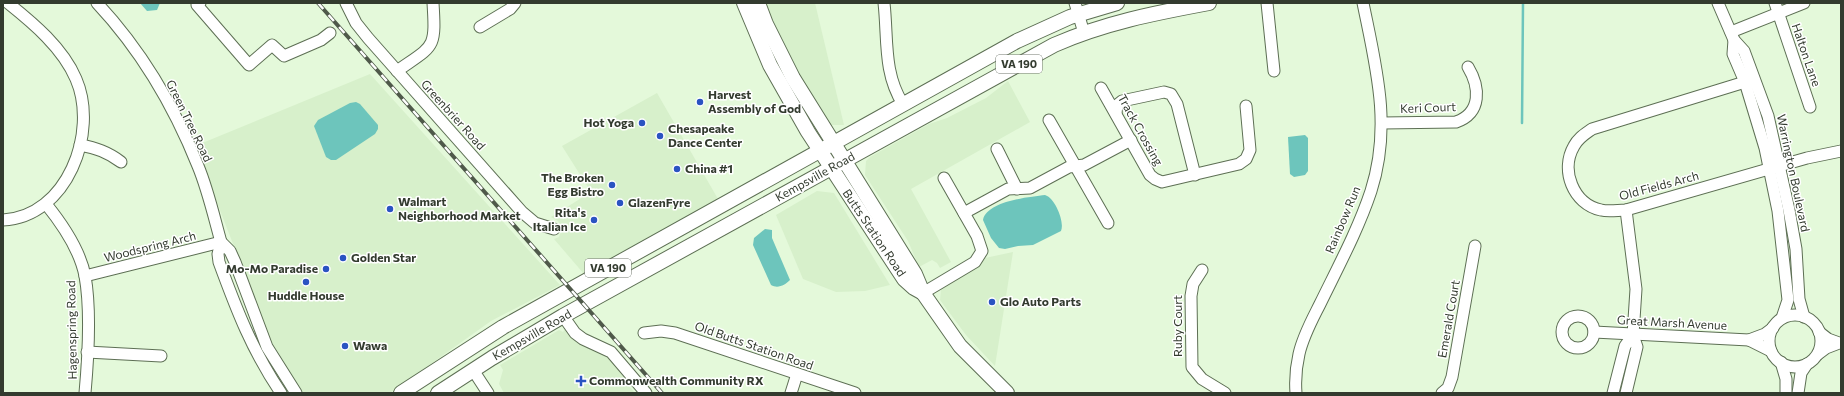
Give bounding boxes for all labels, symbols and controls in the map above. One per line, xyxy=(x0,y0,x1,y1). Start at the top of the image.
street label: Halton Lane xyxy=(1790,21,1824,88)
road number: VA 190 xyxy=(996,55,1042,73)
street label: Greenbrier Road xyxy=(419,76,489,152)
street label: Green Tree Road xyxy=(164,77,216,164)
place label: Harvest Assembly of God xyxy=(708,87,801,115)
street label: Track Crossing xyxy=(1115,91,1167,168)
marker: Harvest Assembly of God xyxy=(695,97,705,107)
street label: Keri Court xyxy=(1400,99,1456,115)
street label: Warrington Boulevard xyxy=(1775,113,1813,233)
place label: Hot Yoga xyxy=(583,115,634,129)
marker: Hot Yoga xyxy=(637,118,647,128)
place label: Chesapeake Dance Center xyxy=(668,121,742,149)
marker: Chesapeake Dance Center xyxy=(655,131,665,141)
street label: Kempsville Road xyxy=(772,148,857,204)
place label: China #1 xyxy=(685,161,733,175)
marker: China #1 xyxy=(672,164,682,174)
street label: Old Fields Arch xyxy=(1617,168,1700,202)
place label: The Broken Egg Bistro xyxy=(541,170,604,198)
marker: The Broken Egg Bistro xyxy=(607,180,617,190)
street label: Rainbow Run xyxy=(1322,184,1363,255)
street label: Butts Station Road xyxy=(840,186,909,279)
place label: Walmart Neighborhood Market xyxy=(398,194,521,222)
place label: GlazenFyre xyxy=(628,195,690,209)
marker: GlazenFyre xyxy=(615,198,625,208)
marker: Walmart Neighborhood Market xyxy=(385,204,395,214)
place label: Rita's Italian Ice xyxy=(533,205,586,233)
marker: Rita's Italian Ice xyxy=(589,215,599,225)
street label: Woodspring Arch xyxy=(102,228,197,264)
place label: Golden Star xyxy=(351,250,416,264)
marker: Golden Star xyxy=(338,253,348,263)
road number: VA 190 xyxy=(585,259,631,277)
place label: Mo-Mo Paradise xyxy=(226,261,318,275)
marker: Mo-Mo Paradise xyxy=(321,264,331,274)
marker: Huddle House xyxy=(301,277,311,287)
street label: Emerald Court xyxy=(1434,279,1462,359)
street label: Hagenspring Road xyxy=(63,280,79,380)
place label: Huddle House xyxy=(268,288,344,302)
place label: Glo Auto Parts xyxy=(1000,294,1081,308)
street label: Ruby Court xyxy=(1170,295,1184,357)
marker: Glo Auto Parts xyxy=(987,297,997,307)
street label: Kempsville Road xyxy=(490,306,573,362)
street label: Great Marsh Avenue xyxy=(1617,312,1727,332)
street label: Old Butts Station Road xyxy=(693,318,816,372)
place label: Wawa xyxy=(353,338,387,352)
marker: Wawa xyxy=(340,341,350,351)
place label: Commonwealth Community RX xyxy=(589,373,764,387)
marker: Commonwealth Community RX xyxy=(576,376,586,386)

